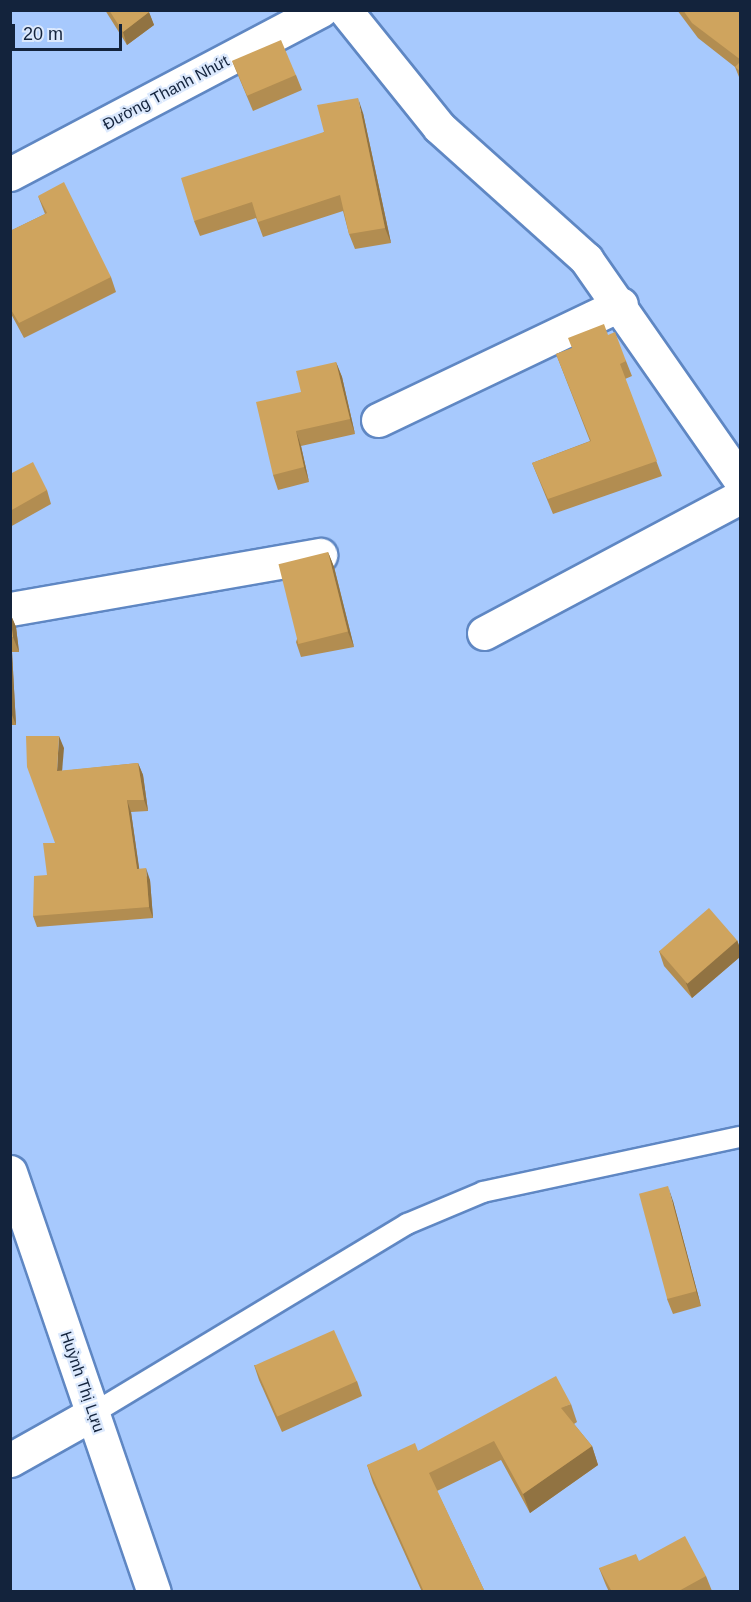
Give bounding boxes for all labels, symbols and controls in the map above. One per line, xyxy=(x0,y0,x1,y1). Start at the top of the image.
scale bar xyxy=(15,12,124,50)
text: 20 m xyxy=(23,24,63,44)
street label: Đường Thanh Nhứt xyxy=(100,52,232,134)
street label: Huỳnh Thị Lựu xyxy=(56,1329,108,1435)

